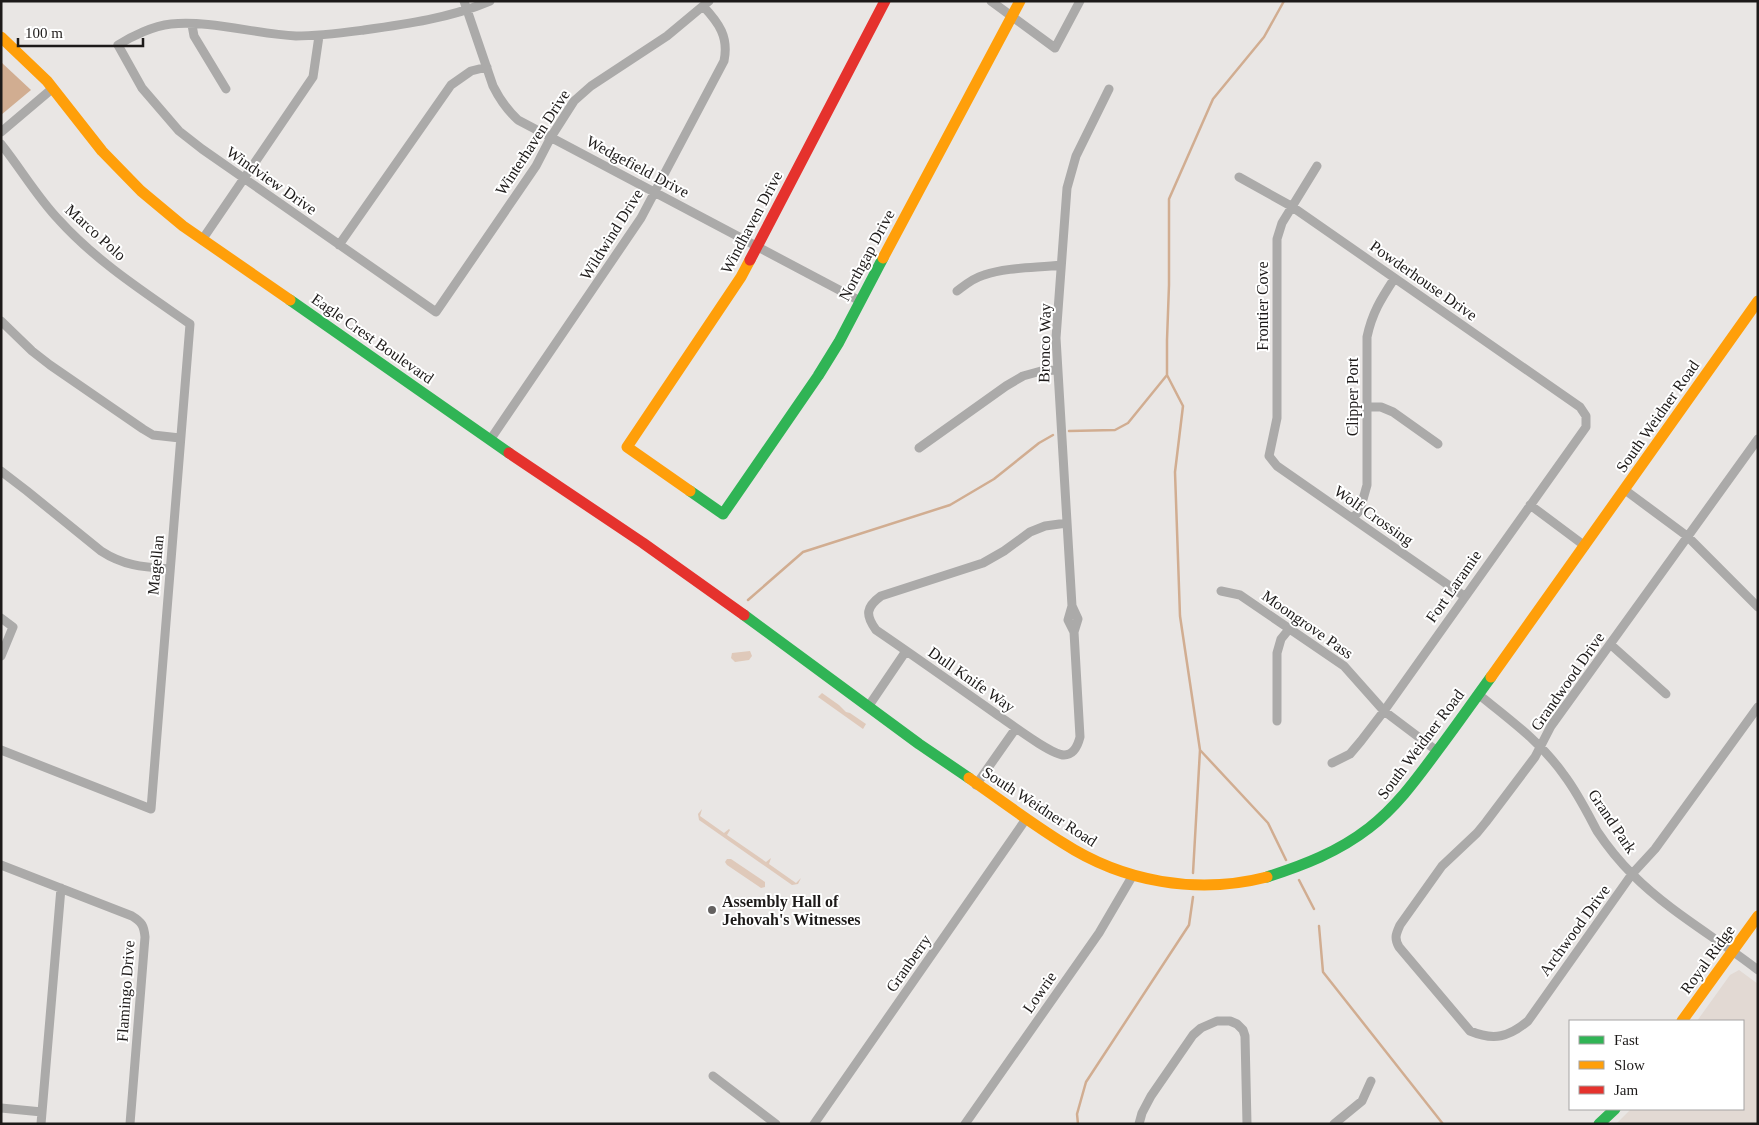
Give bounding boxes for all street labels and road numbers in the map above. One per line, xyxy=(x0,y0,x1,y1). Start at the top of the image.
street label: Winterhaven Drive xyxy=(492,86,573,198)
street label: Wedgefield Drive xyxy=(583,132,692,202)
street label: Windview Drive xyxy=(223,143,320,218)
street label: Windhaven Drive xyxy=(717,168,786,276)
street label: Wildwind Drive xyxy=(577,186,646,283)
street label: Marco Polo xyxy=(62,201,129,264)
street label: Northgap Drive xyxy=(835,207,899,304)
street label: Powderhouse Drive xyxy=(1367,237,1480,324)
street label: Frontier Cove xyxy=(1254,261,1271,351)
street label: Eagle Crest Boulevard xyxy=(308,290,437,388)
street label: Bronco Way xyxy=(1035,303,1055,383)
street label: Clipper Port xyxy=(1344,357,1362,436)
street label: South Weidner Road xyxy=(1612,357,1702,475)
street label: Wolf Crossing xyxy=(1330,482,1416,550)
street label: Magellan xyxy=(144,534,168,596)
street label: Fort Laramie xyxy=(1422,547,1484,626)
street label: Moongrove Pass xyxy=(1258,587,1356,663)
street label: Grandwood Drive xyxy=(1527,629,1608,734)
street label: Dull Knife Way xyxy=(925,643,1018,716)
street label: South Weidner Road xyxy=(1374,686,1467,802)
street label: South Weidner Road xyxy=(979,763,1100,850)
street label: Grand Park xyxy=(1585,786,1640,856)
street label: Archwood Drive xyxy=(1536,882,1613,979)
street label: Royal Ridge xyxy=(1677,922,1739,997)
street label: Granberry xyxy=(883,931,935,996)
street label: Flamingo Drive xyxy=(113,940,139,1042)
street label: Lowrie xyxy=(1019,968,1060,1016)

